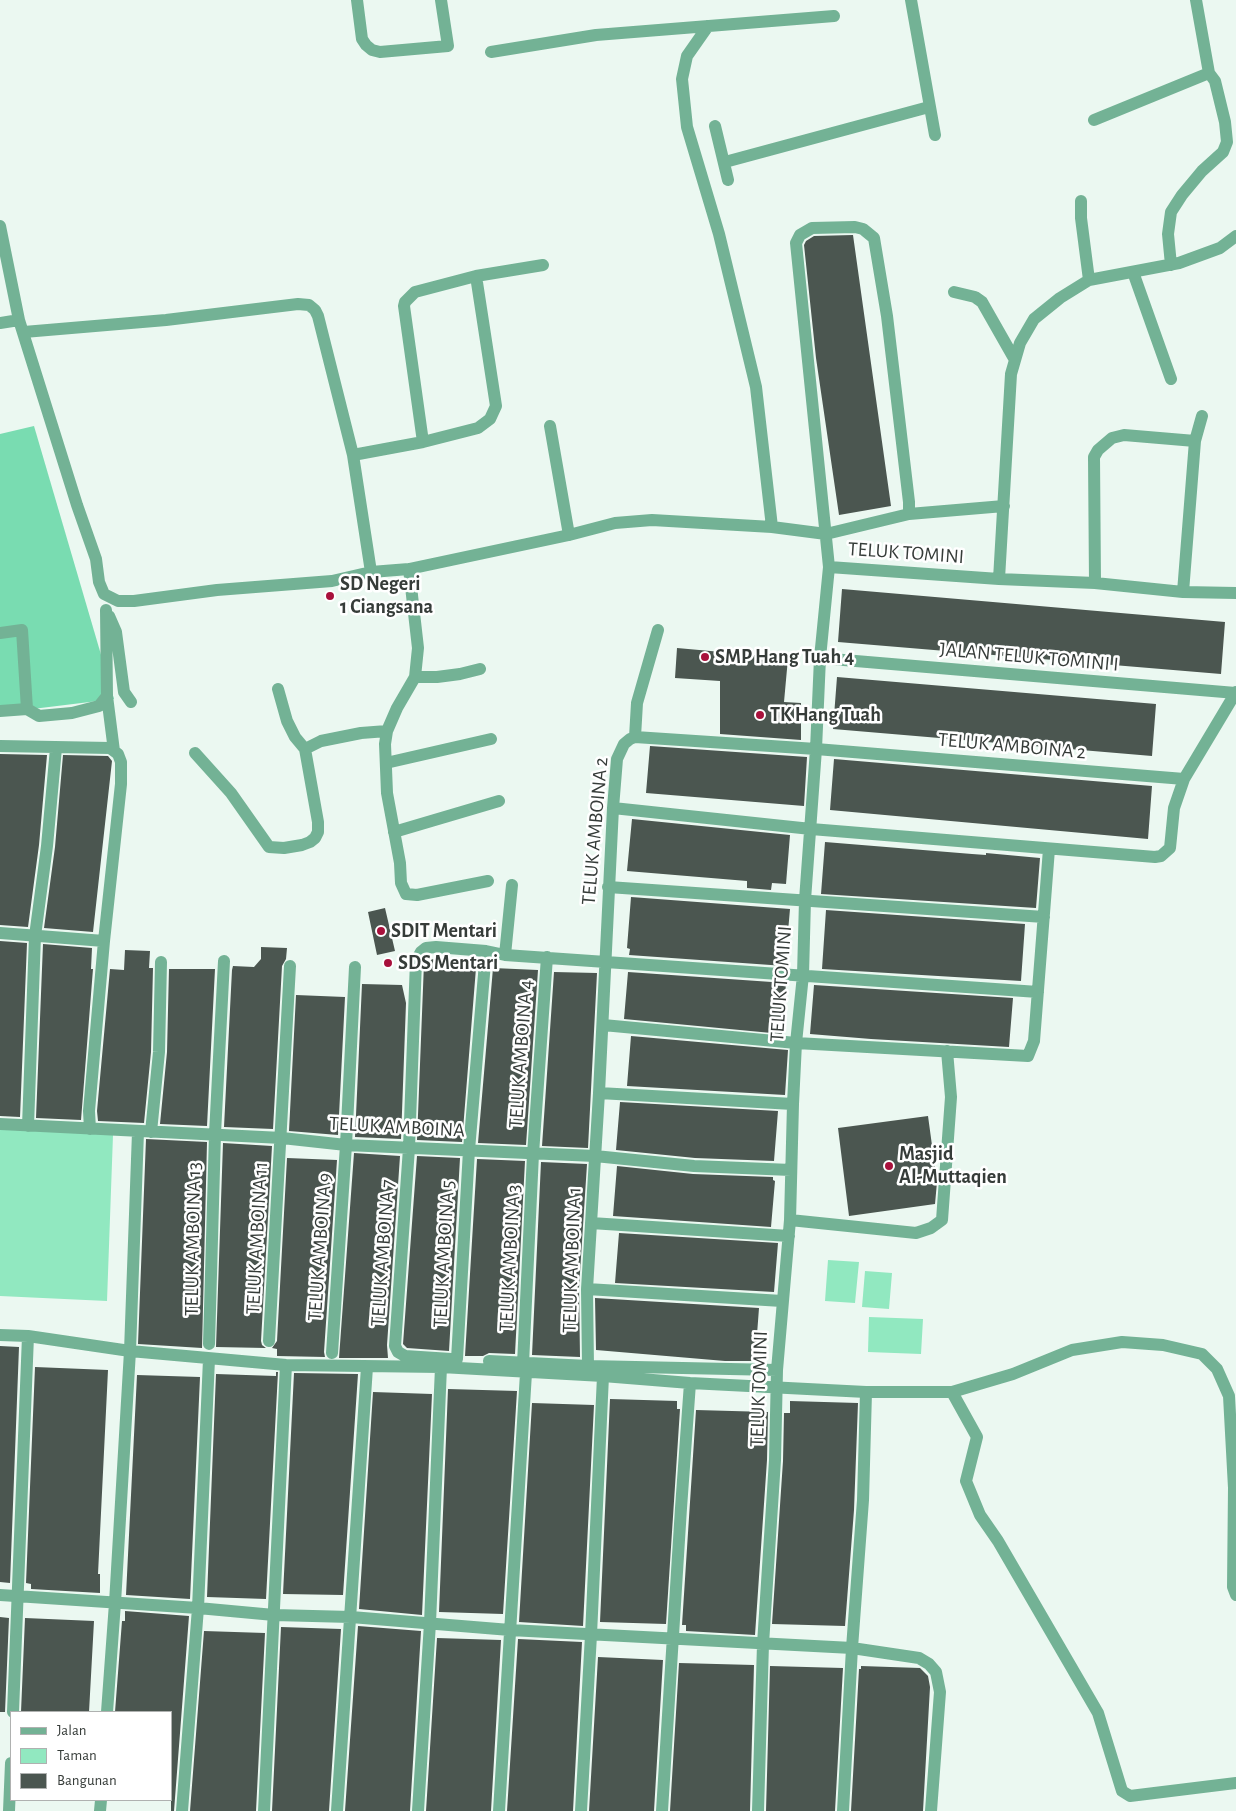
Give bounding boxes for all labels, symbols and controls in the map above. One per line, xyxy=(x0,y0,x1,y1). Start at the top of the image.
street label: TELUK TOMINI xyxy=(847,537,965,569)
place label: SD Negeri 1 Ciangsana xyxy=(340,572,433,619)
marker: SD Negeri 1 Ciangsana xyxy=(324,590,336,602)
street label: JALAN TELUK TOMINI I xyxy=(938,637,1120,677)
place label: SMP Hang Tuah 4 xyxy=(715,645,854,669)
marker: SMP Hang Tuah 4 xyxy=(699,651,711,663)
place label: TK Hang Tuah xyxy=(770,703,881,727)
marker: TK Hang Tuah xyxy=(754,709,766,721)
street label: TELUK AMBOINA 2 xyxy=(937,728,1087,764)
street label: TELUK AMBOINA 2 xyxy=(577,756,613,906)
place label: SDIT Mentari xyxy=(391,919,497,943)
marker: SDIT Mentari xyxy=(375,925,387,937)
street label: TELUK TOMINI xyxy=(765,925,797,1043)
place label: SDS Mentari xyxy=(398,951,498,975)
marker: SDS Mentari xyxy=(382,957,394,969)
street label: TELUK AMBOINA 4 xyxy=(504,979,538,1129)
street label: TELUK AMBOINA xyxy=(329,1111,465,1143)
place label: Masjid Al-Muttaqien xyxy=(899,1142,1007,1189)
marker: Masjid Al-Muttaqien xyxy=(883,1160,895,1172)
street label: TELUK AMBOINA 11 xyxy=(241,1161,273,1315)
street label: TELUK AMBOINA 13 xyxy=(180,1162,206,1316)
street label: TELUK AMBOINA 9 xyxy=(303,1172,337,1322)
street label: TELUK AMBOINA 7 xyxy=(366,1179,400,1327)
street label: TELUK AMBOINA 5 xyxy=(428,1180,460,1328)
street label: TELUK AMBOINA 3 xyxy=(494,1184,526,1332)
street label: TELUK AMBOINA 1 xyxy=(557,1187,587,1333)
street label: TELUK TOMINI xyxy=(745,1330,773,1448)
legend xyxy=(10,1711,172,1801)
text: Jalan xyxy=(57,1723,87,1738)
text: Taman xyxy=(57,1748,97,1763)
text: Bangunan xyxy=(57,1773,117,1788)

